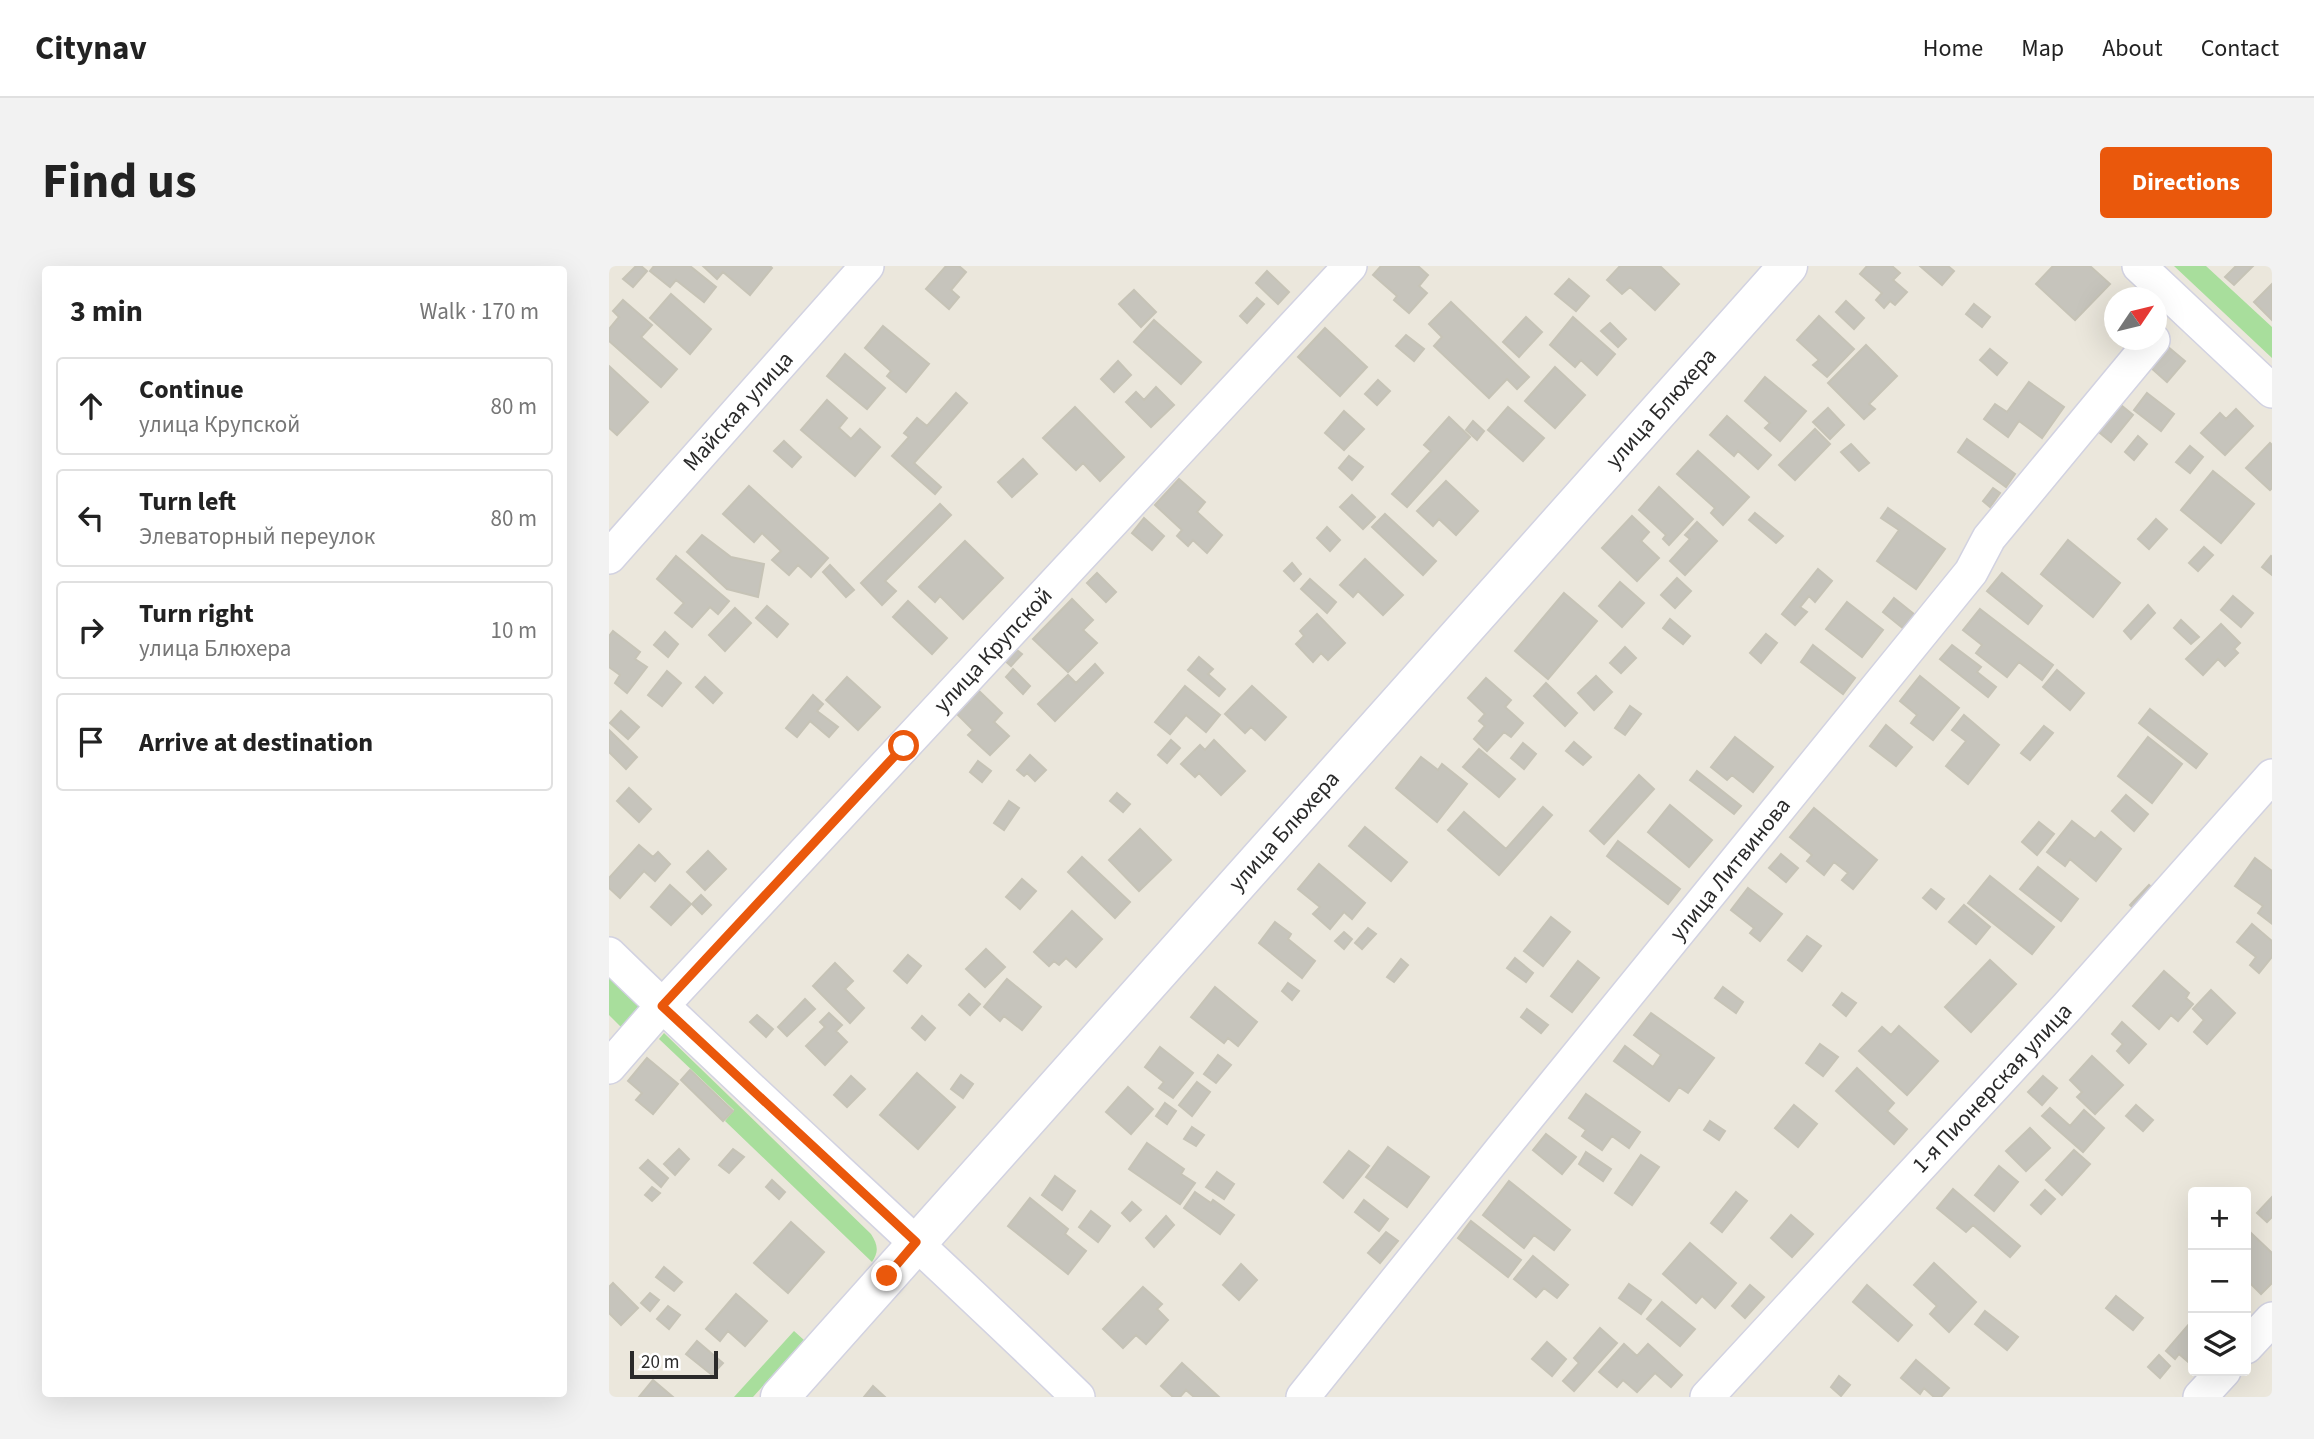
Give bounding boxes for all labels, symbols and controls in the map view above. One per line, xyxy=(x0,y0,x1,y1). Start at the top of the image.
text: Citynav xyxy=(35,25,147,72)
text: Home xyxy=(1923,31,1983,66)
text: Map xyxy=(2021,31,2064,66)
text: About xyxy=(2102,31,2163,66)
text: Contact xyxy=(2201,31,2279,66)
text: Find us xyxy=(42,147,197,217)
button: Directions xyxy=(2100,147,2272,218)
north arrow xyxy=(2104,287,2167,350)
text: 3 min xyxy=(70,290,143,333)
text: Walk · 170 m xyxy=(420,295,539,328)
street label: улица Блюхера xyxy=(1598,340,1724,476)
street label: Майская улица xyxy=(675,344,801,478)
text: Continue xyxy=(139,371,244,408)
icon: ahead xyxy=(72,387,110,425)
text: 80 m xyxy=(490,390,537,423)
text: улица Крупской xyxy=(139,408,300,441)
text: Turn left xyxy=(139,483,236,520)
icon: left xyxy=(72,499,110,537)
text: 80 m xyxy=(490,502,537,535)
text: Элеваторный переулок xyxy=(139,520,375,553)
street label: улица Крупской xyxy=(926,580,1060,720)
text: Turn right xyxy=(139,595,254,632)
icon: right xyxy=(72,611,110,649)
text: 10 m xyxy=(490,614,537,647)
text: улица Блюхера xyxy=(139,632,291,665)
icon: arrive xyxy=(72,723,110,761)
text: Arrive at destination xyxy=(139,724,373,761)
route start xyxy=(888,730,919,761)
street label: улица Блюхера xyxy=(1221,763,1347,899)
street label: улица Литвинова xyxy=(1662,790,1798,948)
street label: 1-я Пионерская улица xyxy=(1904,996,2080,1180)
map controls xyxy=(2188,1187,2251,1376)
button: + xyxy=(2188,1187,2251,1250)
button: − xyxy=(2188,1250,2251,1313)
route end xyxy=(871,1260,902,1291)
button: layers xyxy=(2188,1313,2251,1376)
scale bar xyxy=(630,1348,717,1380)
text: 20 m xyxy=(641,1349,679,1376)

